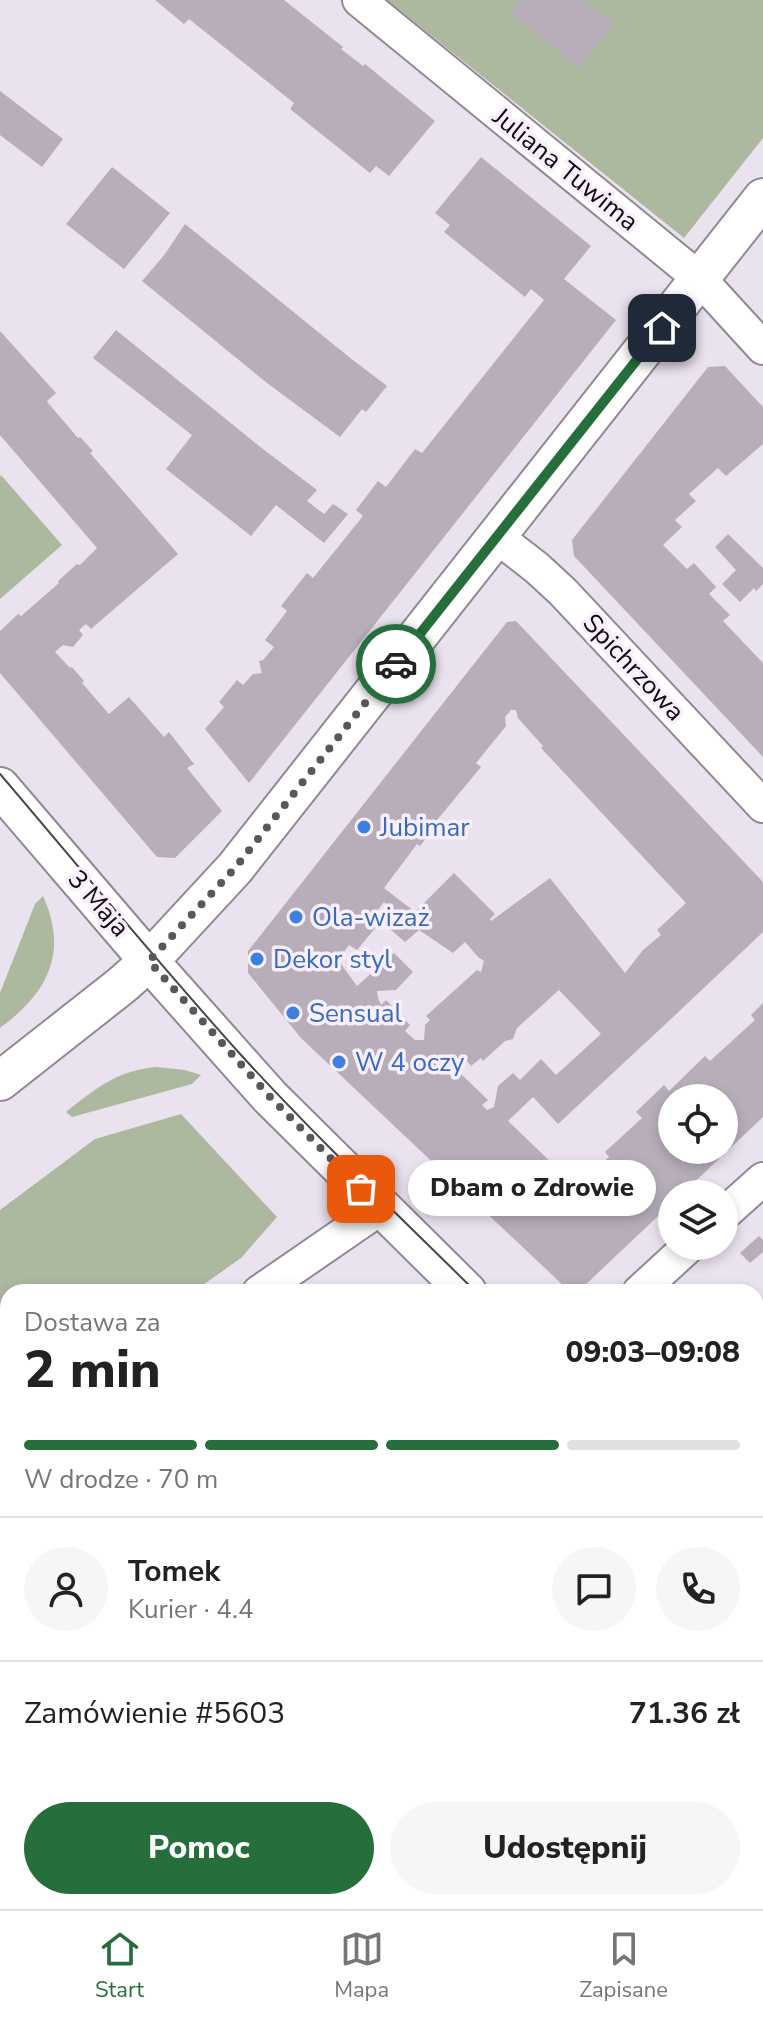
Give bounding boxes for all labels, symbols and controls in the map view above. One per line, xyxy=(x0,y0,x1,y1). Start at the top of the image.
street label: Juliana Tuwima xyxy=(485,99,646,239)
pin xyxy=(628,294,696,362)
icon: home xyxy=(640,306,684,350)
street label: Spichrzowa xyxy=(575,606,692,729)
courier xyxy=(356,624,436,704)
icon: car xyxy=(374,642,418,686)
place label: Jubimar xyxy=(379,810,470,845)
marker: Jubimar xyxy=(355,818,373,836)
street label: 3 Maja xyxy=(60,862,137,944)
place label: Ola-wizaż xyxy=(312,900,430,935)
marker: Ola-wizaż xyxy=(287,908,305,926)
place label: Dekor styl xyxy=(273,942,392,977)
marker: Dekor styl xyxy=(248,950,266,968)
place label: Sensual xyxy=(309,996,402,1031)
marker: Sensual xyxy=(284,1004,302,1022)
place label: W 4 oczy xyxy=(355,1045,465,1080)
marker: W 4 oczy xyxy=(330,1053,348,1071)
map controls xyxy=(658,1084,738,1260)
button: locate xyxy=(658,1084,738,1164)
pin xyxy=(327,1155,395,1223)
callout: Dbam o Zdrowie xyxy=(409,1161,657,1217)
icon: bag xyxy=(339,1167,383,1211)
text: Dbam o Zdrowie xyxy=(430,1170,634,1205)
button: layers xyxy=(658,1180,738,1260)
text: Dostawa za xyxy=(24,1305,161,1340)
text: 09:03–09:08 xyxy=(565,1332,740,1373)
text: 2 min xyxy=(24,1334,161,1405)
text: W drodze · 70 m xyxy=(24,1462,218,1497)
button: person xyxy=(24,1547,108,1631)
button: chat xyxy=(552,1547,636,1631)
button: phone xyxy=(656,1547,740,1631)
text: Tomek xyxy=(128,1551,220,1592)
text: Kurier · 4.4 xyxy=(128,1592,253,1627)
text: Zamówienie #5603 xyxy=(24,1693,285,1734)
text: 71.36 zł xyxy=(629,1693,740,1734)
button: Pomoc xyxy=(24,1802,374,1894)
button: Udostępnij xyxy=(390,1802,740,1894)
tab: Start xyxy=(95,1927,144,2005)
tab: Mapa xyxy=(334,1927,389,2005)
tab: Zapisane xyxy=(579,1927,668,2005)

